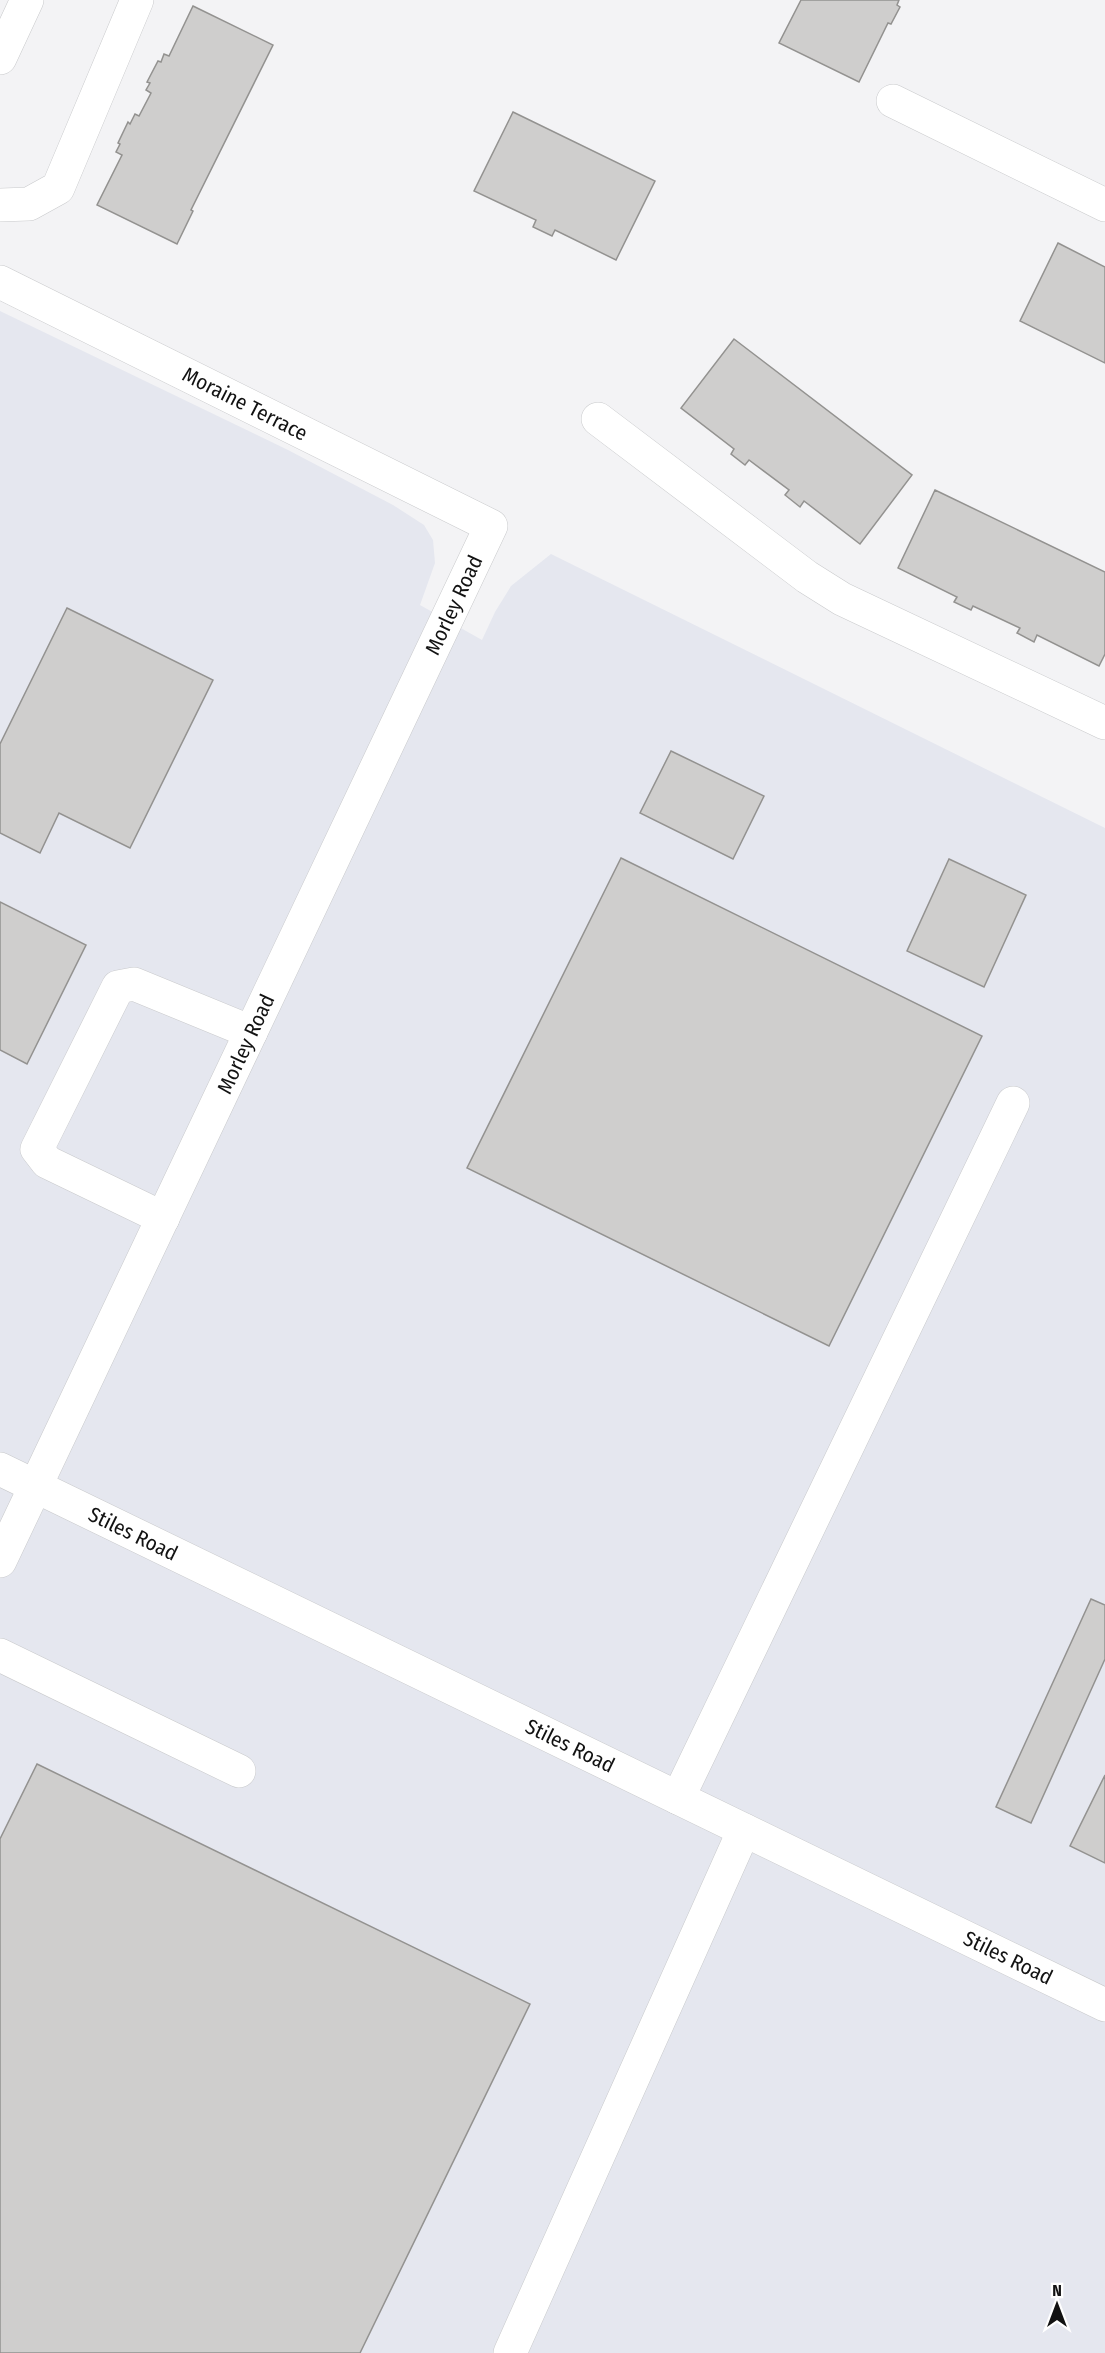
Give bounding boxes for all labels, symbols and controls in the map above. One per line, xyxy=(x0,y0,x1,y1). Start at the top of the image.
street label: Moraine Terrace xyxy=(178,361,312,447)
street label: Morley Road xyxy=(420,551,488,659)
street label: Morley Road xyxy=(212,990,280,1098)
street label: Stiles Road xyxy=(84,1501,182,1567)
street label: Stiles Road xyxy=(521,1713,619,1779)
street label: Stiles Road xyxy=(959,1925,1057,1991)
north arrow xyxy=(1027,2275,1087,2335)
text: N xyxy=(1052,2281,1062,2300)

